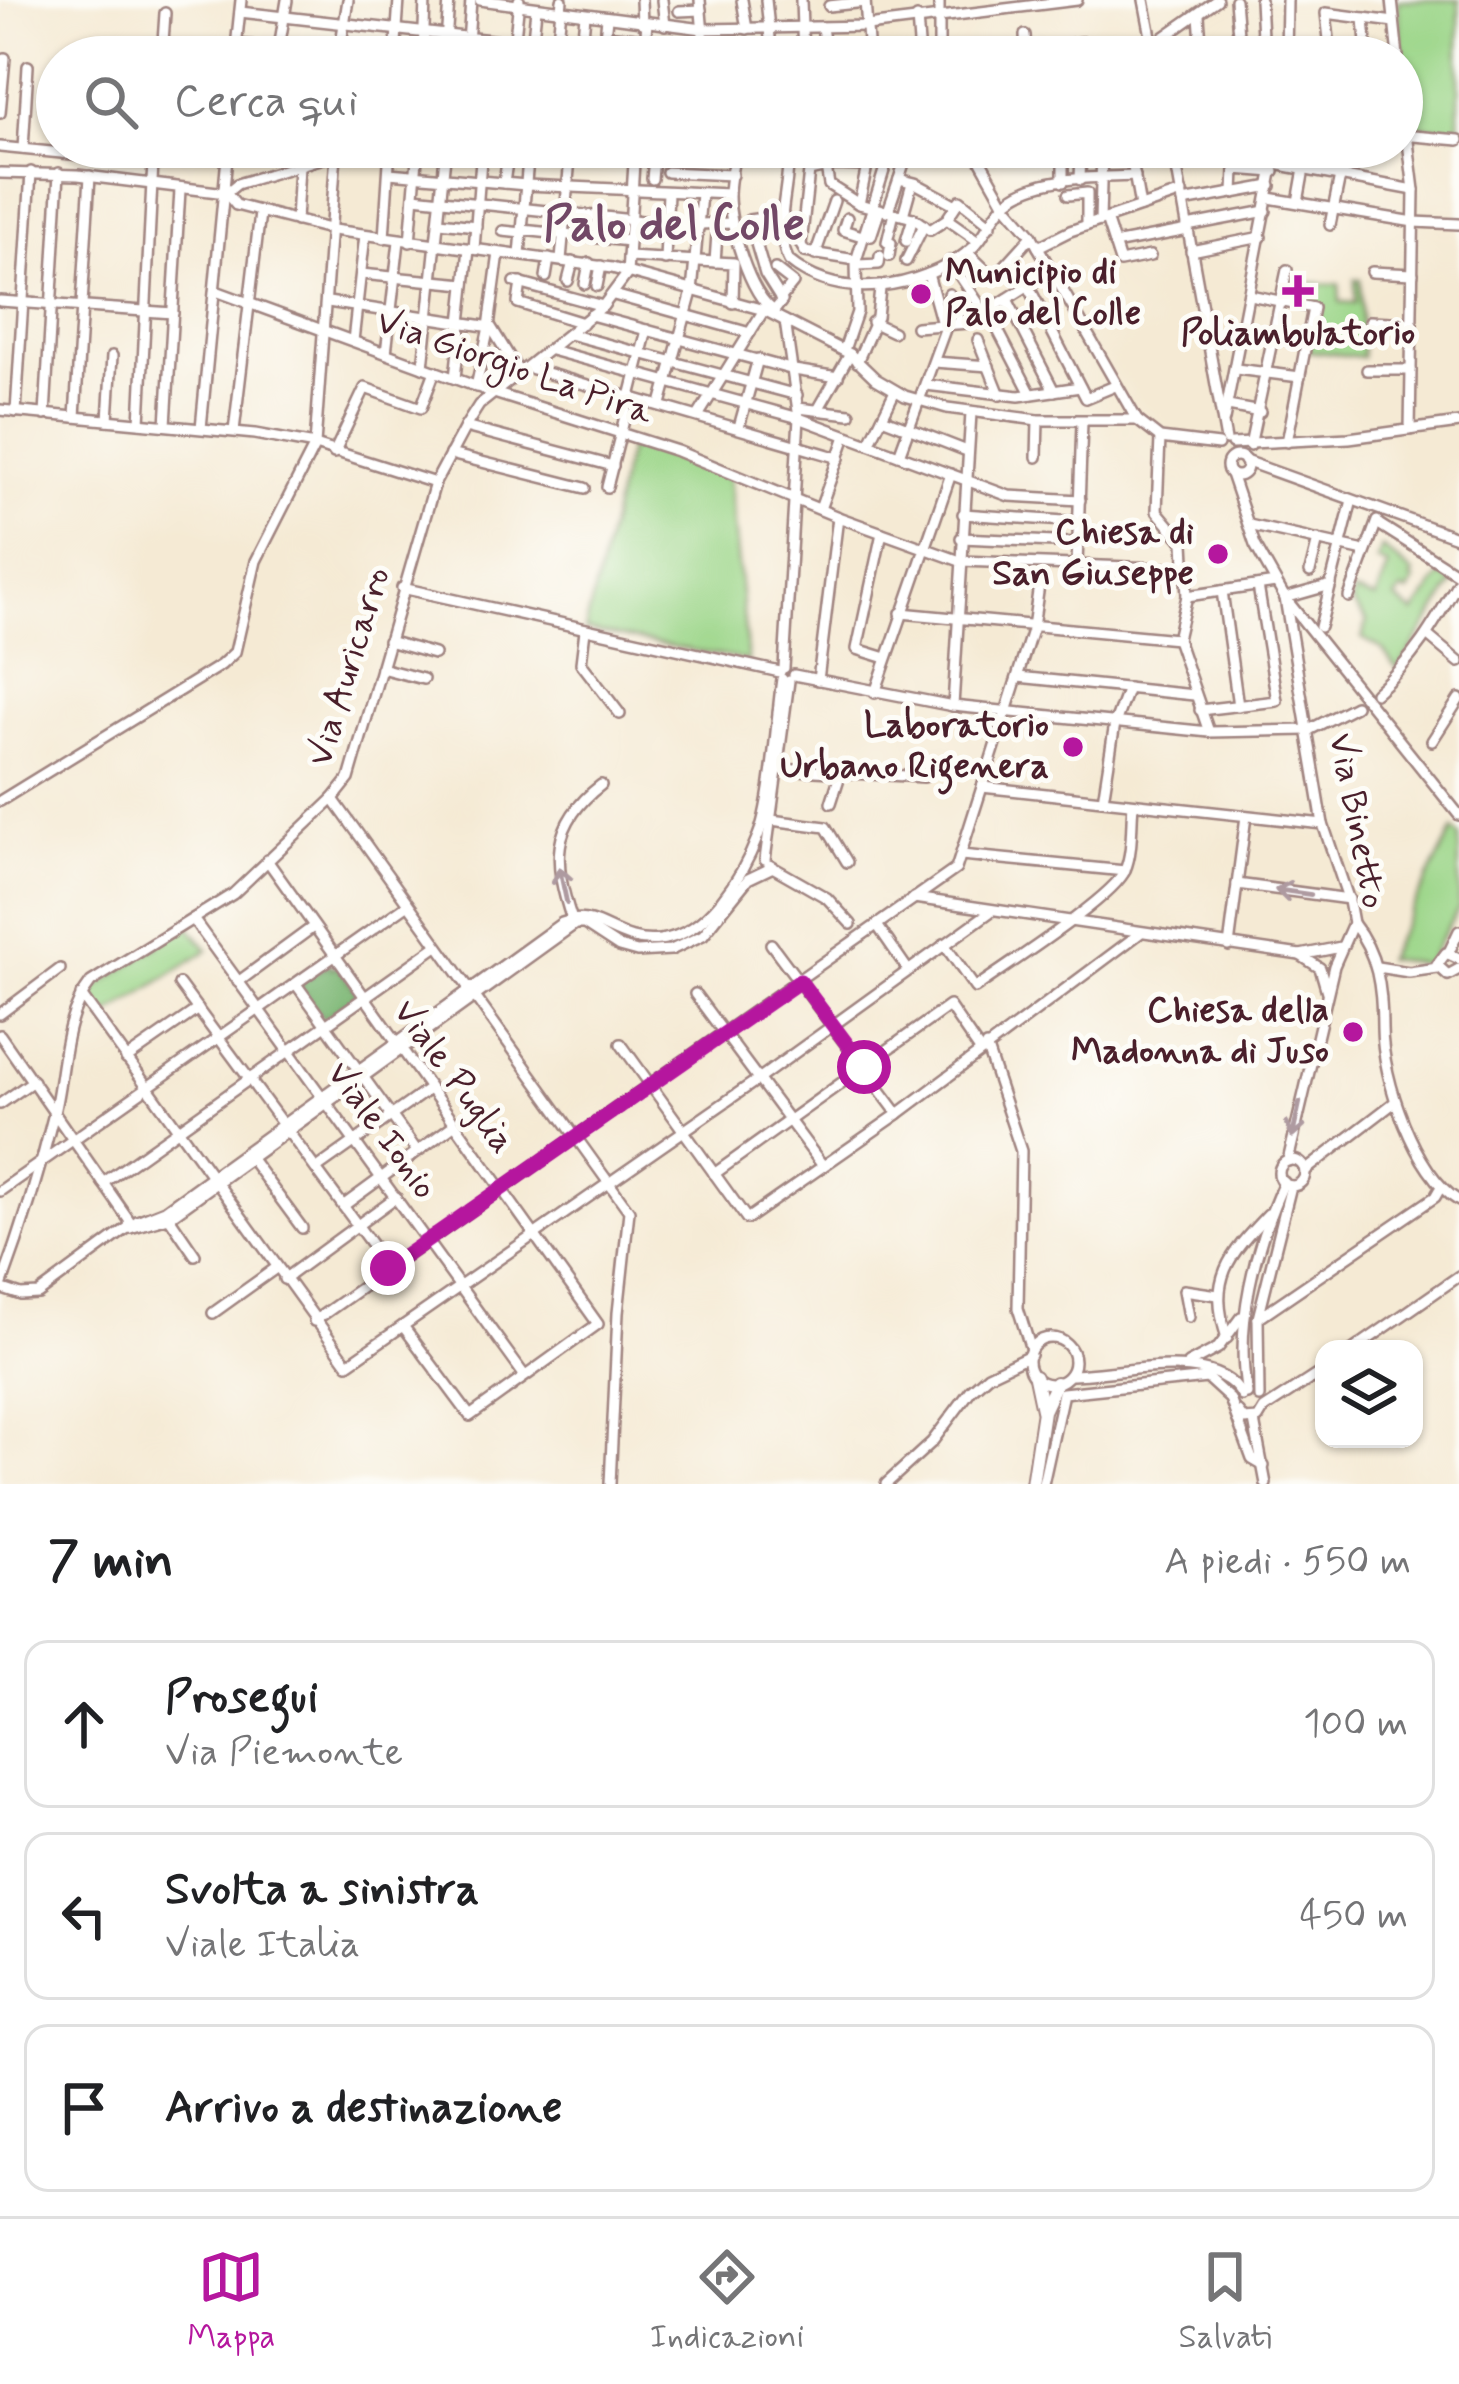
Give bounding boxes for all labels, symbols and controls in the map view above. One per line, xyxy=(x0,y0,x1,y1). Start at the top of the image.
search box xyxy=(36,36,1423,168)
icon: search xyxy=(78,69,144,135)
text: Cerca qui xyxy=(174,73,358,132)
district label: Palo del Colle xyxy=(543,194,805,257)
place label: Municipio di Palo del Colle xyxy=(945,250,1141,338)
marker: Poliambulatorio xyxy=(1282,275,1314,307)
marker: Municipio di Palo del Colle xyxy=(908,281,934,307)
street label: Via Giorgio La Pira xyxy=(369,299,658,439)
place label: Poliambulatorio xyxy=(1181,311,1415,358)
place label: Chiesa di San Giuseppe xyxy=(992,510,1194,598)
marker: Chiesa di San Giuseppe xyxy=(1205,541,1231,567)
street label: Via Auricarro xyxy=(298,562,402,772)
place label: Laboratorio Urbano Rigenera xyxy=(780,703,1049,795)
street label: Via Binetto xyxy=(1316,729,1396,913)
marker: Laboratorio Urbano Rigenera xyxy=(1060,734,1086,760)
one-way arrow xyxy=(550,867,573,905)
one-way arrow xyxy=(1274,880,1313,903)
place label: Chiesa della Madonna di Juso xyxy=(1071,988,1329,1076)
street label: Viale Puglia xyxy=(381,991,525,1163)
marker: Chiesa della Madonna di Juso xyxy=(1340,1019,1366,1045)
route start xyxy=(837,1040,891,1094)
street label: Viale Ionio xyxy=(315,1052,447,1210)
one-way arrow xyxy=(1283,1100,1306,1138)
route end xyxy=(361,1241,415,1295)
map controls xyxy=(1315,1340,1423,1448)
button: layers xyxy=(1315,1340,1423,1448)
text: 7 min xyxy=(48,1529,174,1595)
text: A piedi · 550 m xyxy=(1164,1537,1411,1588)
text: Prosegui xyxy=(165,1669,318,1728)
icon: ahead xyxy=(51,1691,117,1757)
text: 100 m xyxy=(1303,1699,1408,1750)
text: Via Piemonte xyxy=(165,1728,403,1779)
text: Svolta a sinistra xyxy=(165,1861,479,1920)
icon: left xyxy=(51,1883,117,1949)
text: 450 m xyxy=(1300,1891,1408,1942)
text: Viale Italia xyxy=(165,1920,360,1971)
icon: arrive xyxy=(51,2075,117,2141)
text: Arrivo a destinazione xyxy=(165,2079,563,2138)
tab: Mappa xyxy=(187,2244,275,2360)
tab: Indicazioni xyxy=(650,2244,804,2360)
tab: Salvati xyxy=(1179,2244,1272,2360)

